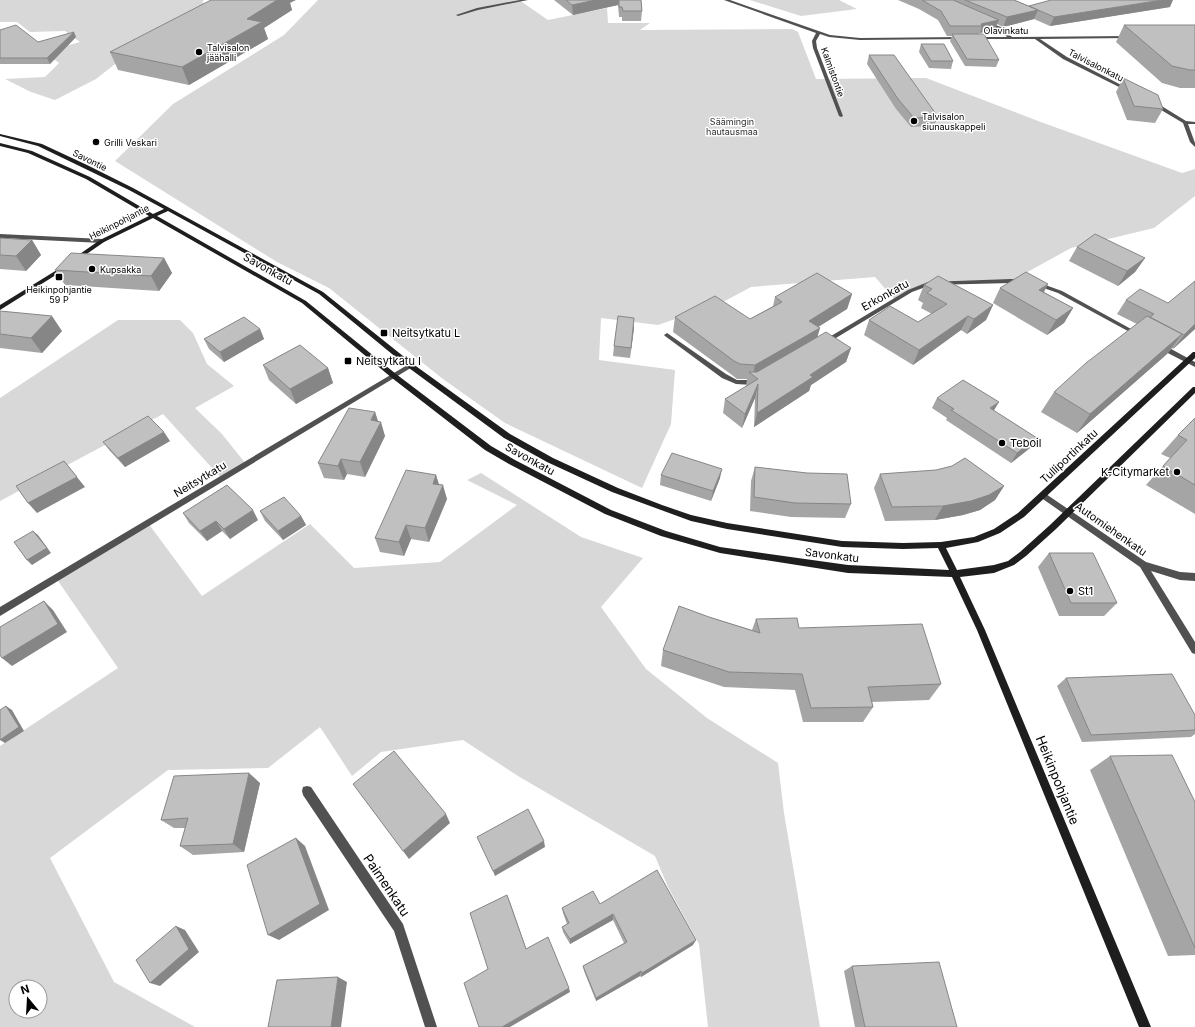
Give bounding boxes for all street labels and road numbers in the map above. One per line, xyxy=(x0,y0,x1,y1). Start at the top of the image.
street label: Olavinkatu xyxy=(984,25,1028,36)
street label: Kalmistontie xyxy=(819,46,847,98)
street label: Talvisalonkatu xyxy=(1066,46,1126,84)
street label: Savontie xyxy=(71,147,109,173)
street label: Heikinpohjantie xyxy=(87,202,151,242)
street label: Savonkatu xyxy=(241,250,295,288)
street label: Erkonkatu xyxy=(859,276,911,314)
street label: Tulliportinkatu xyxy=(1037,426,1101,486)
street label: Savonkatu xyxy=(503,440,557,478)
street label: Neitsytkatu xyxy=(171,458,229,500)
street label: Automiehenkatu xyxy=(1072,499,1150,559)
street label: Savonkatu xyxy=(804,545,860,565)
street label: Heikinpohjantie xyxy=(1033,733,1083,827)
street label: Paimenkatu xyxy=(360,851,414,919)

